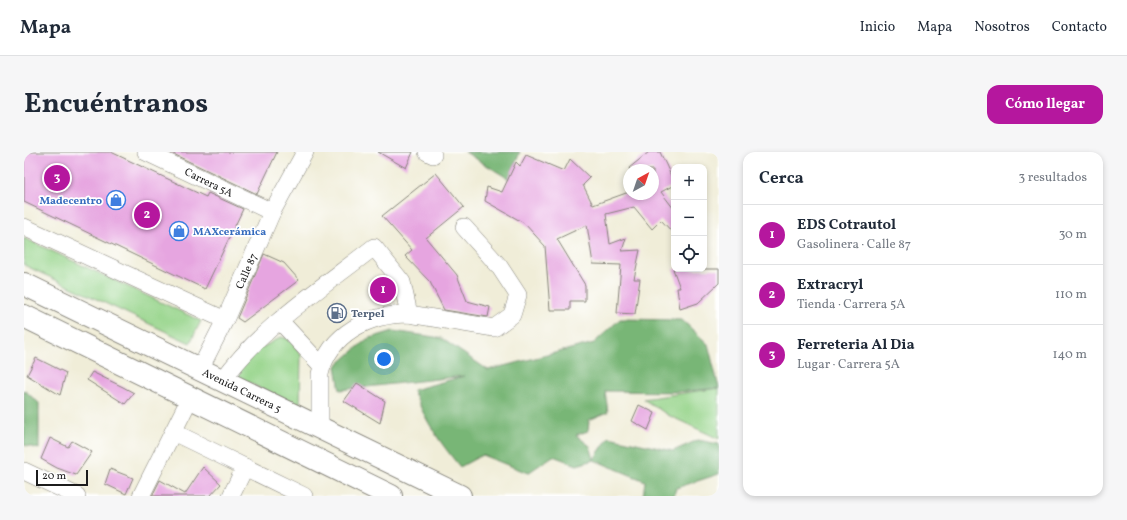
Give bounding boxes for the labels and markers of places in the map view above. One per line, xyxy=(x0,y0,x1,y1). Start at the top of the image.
pin: 3 xyxy=(44,163,70,193)
shop icon: Madecentro xyxy=(105,189,127,211)
place label: Madecentro xyxy=(39,194,102,209)
pin: 2 xyxy=(134,200,160,230)
shop icon: MAXcerámica xyxy=(168,220,190,242)
place label: MAXcerámica xyxy=(193,225,266,240)
pin: 1 xyxy=(370,275,396,305)
fuel station icon: Terpel xyxy=(326,302,348,324)
place label: Terpel xyxy=(351,307,385,322)

